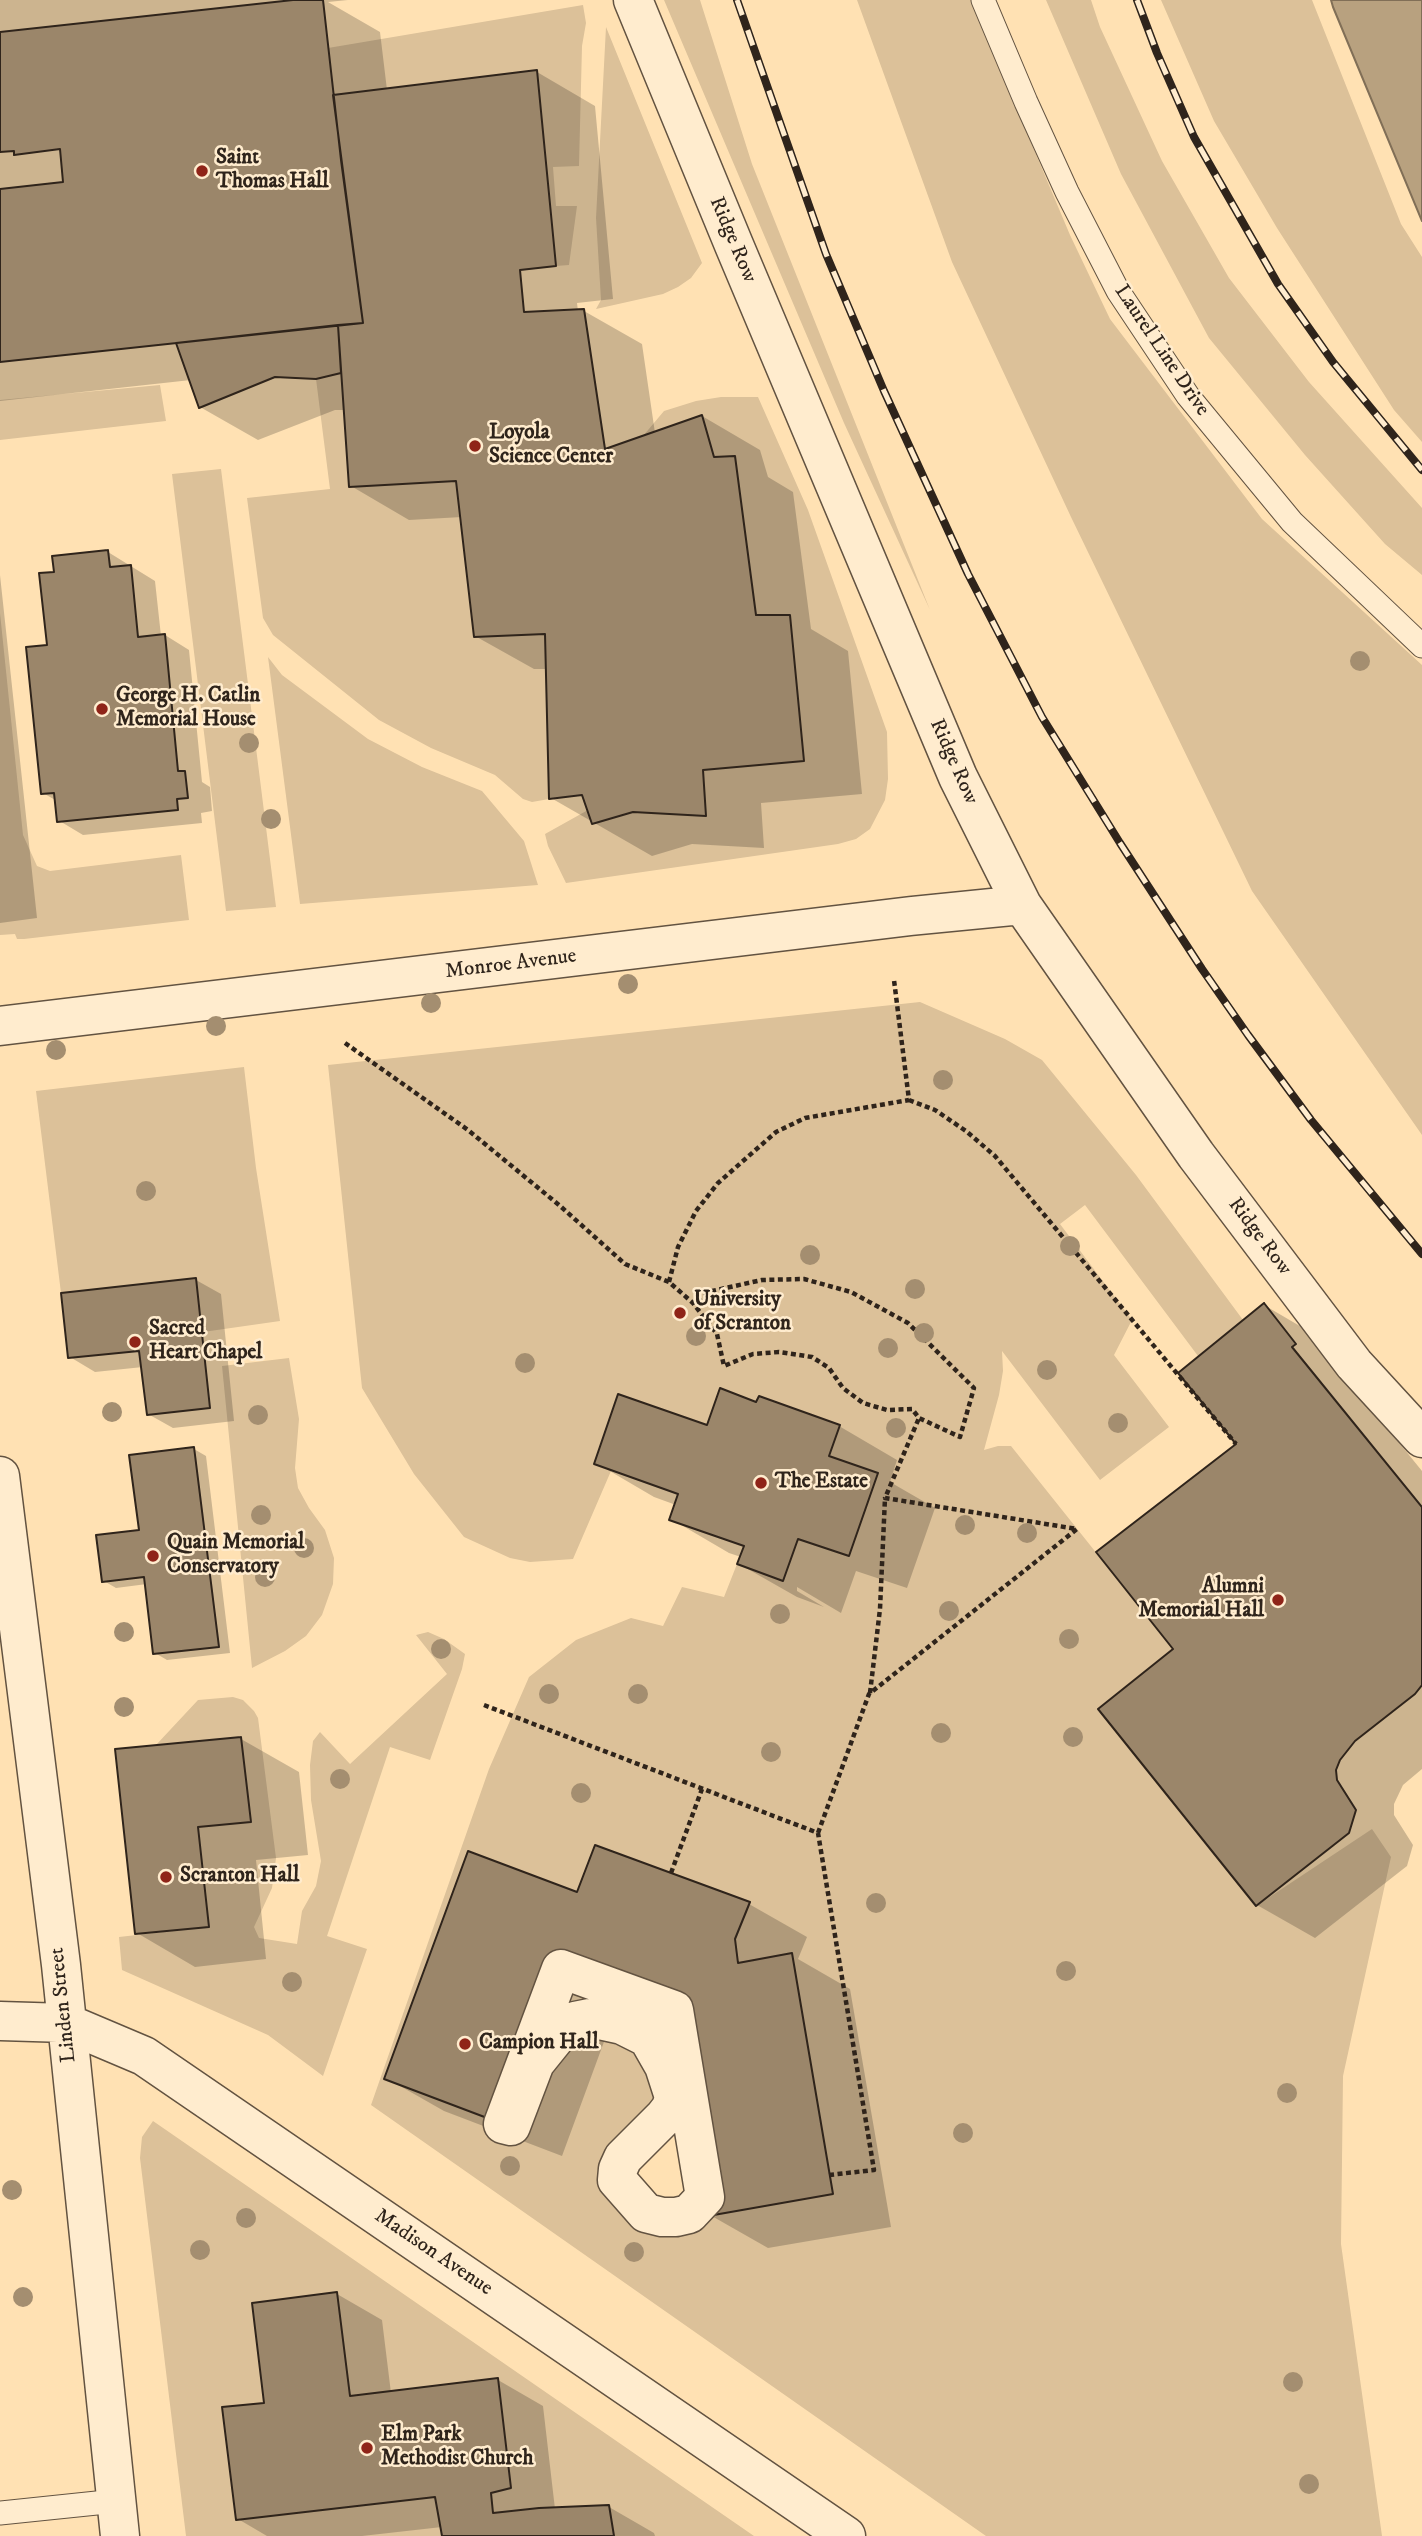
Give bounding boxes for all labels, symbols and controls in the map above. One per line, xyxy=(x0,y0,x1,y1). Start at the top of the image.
place label: Saint Thomas Hall xyxy=(216,146,328,196)
marker: Saint Thomas Hall xyxy=(194,163,210,179)
street label: Ridge Row xyxy=(703,193,761,287)
street label: Laurel Line Drive xyxy=(1108,281,1214,421)
place label: Loyola Science Center xyxy=(489,421,613,471)
marker: Loyola Science Center xyxy=(467,438,483,454)
place label: George H. Catlin Memorial House xyxy=(116,684,260,734)
marker: George H. Catlin Memorial House xyxy=(94,701,110,717)
street label: Ridge Row xyxy=(923,715,983,809)
street label: Monroe Avenue xyxy=(444,944,578,986)
street label: Ridge Row xyxy=(1222,1193,1296,1281)
place label: University of Scranton xyxy=(694,1288,791,1338)
marker: University of Scranton xyxy=(672,1305,688,1321)
place label: Sacred Heart Chapel xyxy=(149,1317,262,1367)
marker: Sacred Heart Chapel xyxy=(127,1334,143,1350)
place label: The Estate xyxy=(775,1470,868,1496)
marker: The Estate xyxy=(753,1475,769,1491)
place label: Quain Memorial Conservatory xyxy=(167,1531,304,1581)
marker: Quain Memorial Conservatory xyxy=(145,1548,161,1564)
place label: Alumni Memorial Hall xyxy=(1138,1575,1264,1625)
marker: Alumni Memorial Hall xyxy=(1270,1592,1286,1608)
place label: Scranton Hall xyxy=(180,1864,299,1890)
marker: Scranton Hall xyxy=(158,1869,174,1885)
street label: Linden Street xyxy=(45,1946,83,2064)
place label: Campion Hall xyxy=(479,2031,598,2057)
marker: Campion Hall xyxy=(457,2036,473,2052)
street label: Madison Avenue xyxy=(369,2204,497,2302)
place label: Elm Park Methodist Church xyxy=(381,2423,533,2473)
marker: Elm Park Methodist Church xyxy=(359,2440,375,2456)

